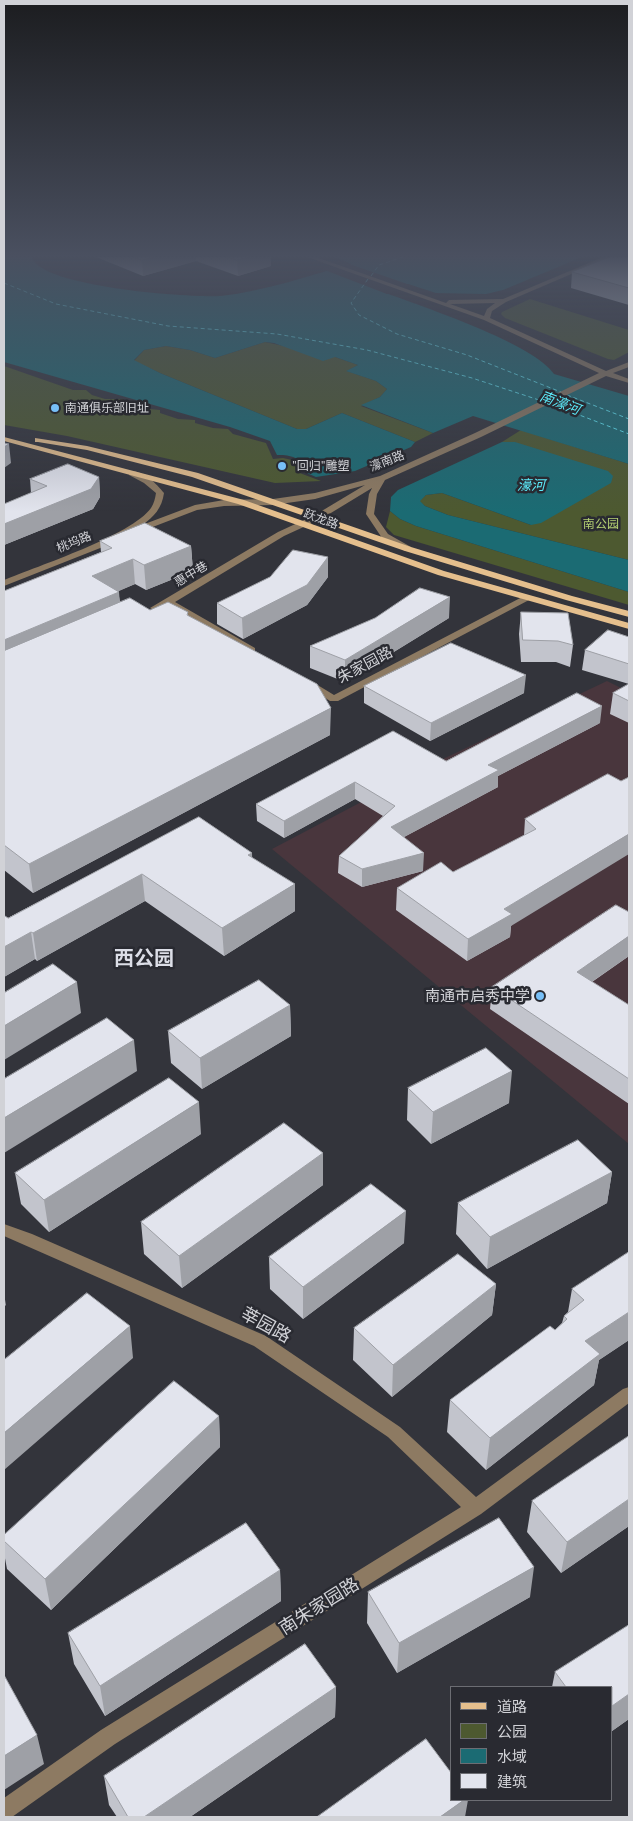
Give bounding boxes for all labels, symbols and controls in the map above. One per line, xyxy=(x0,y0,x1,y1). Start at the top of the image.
water label: 南濠河 xyxy=(537,388,583,418)
place label: 南通俱乐部旧址 xyxy=(65,401,149,415)
marker: 南通俱乐部旧址 xyxy=(49,402,61,414)
street label: 濠南路 xyxy=(368,448,406,474)
place label: "回归"雕塑 xyxy=(292,459,350,473)
marker: "回归"雕塑 xyxy=(276,460,288,472)
water label: 濠河 xyxy=(517,477,545,493)
street label: 跃龙路 xyxy=(302,506,340,532)
park label: 南公园 xyxy=(583,517,619,531)
street label: 桃坞路 xyxy=(55,529,93,555)
street label: 惠中巷 xyxy=(172,559,210,589)
street label: 朱家园路 xyxy=(334,643,396,687)
district label: 西公园 xyxy=(114,946,174,970)
place label: 南通市启秀中学 xyxy=(425,987,530,1005)
marker: 南通市启秀中学 xyxy=(534,990,546,1002)
street label: 莘园路 xyxy=(237,1302,295,1348)
street label: 南朱家园路 xyxy=(275,1573,363,1639)
legend xyxy=(450,1686,613,1801)
text: 道路 xyxy=(497,1698,527,1715)
text: 公园 xyxy=(497,1723,527,1740)
text: 水域 xyxy=(497,1748,527,1765)
text: 建筑 xyxy=(497,1773,527,1790)

